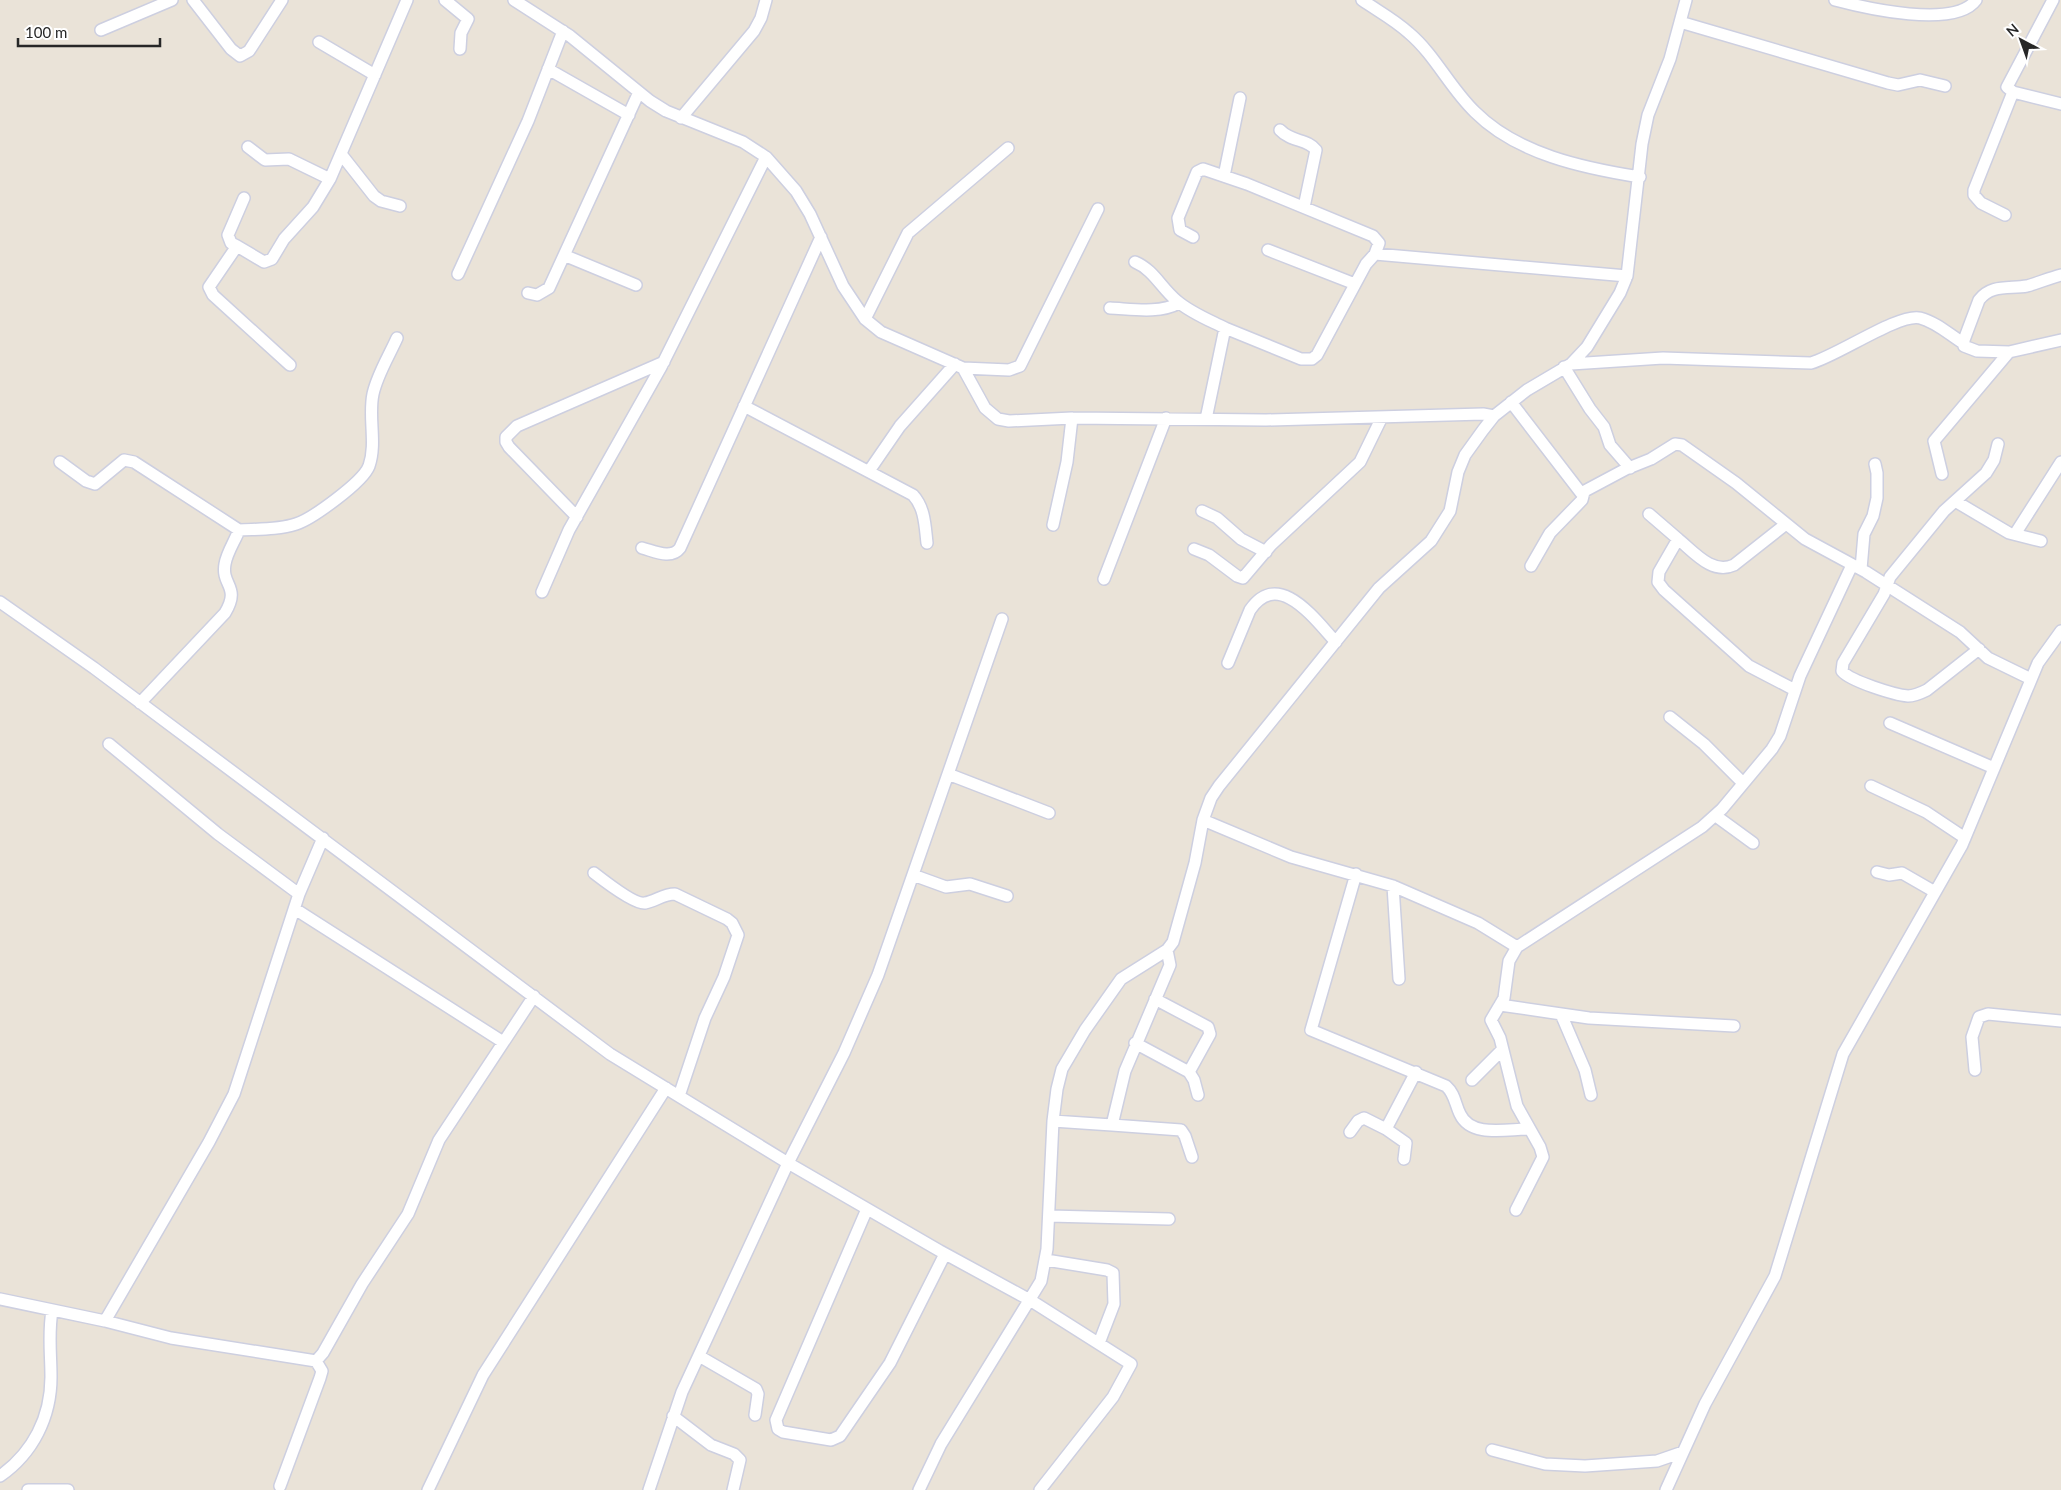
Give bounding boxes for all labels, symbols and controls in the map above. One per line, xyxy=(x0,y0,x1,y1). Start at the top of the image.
scale bar xyxy=(18,15,160,47)
north arrow xyxy=(1996,15,2046,65)
text: N xyxy=(2002,20,2022,40)
text: 100 m xyxy=(25,23,67,41)

